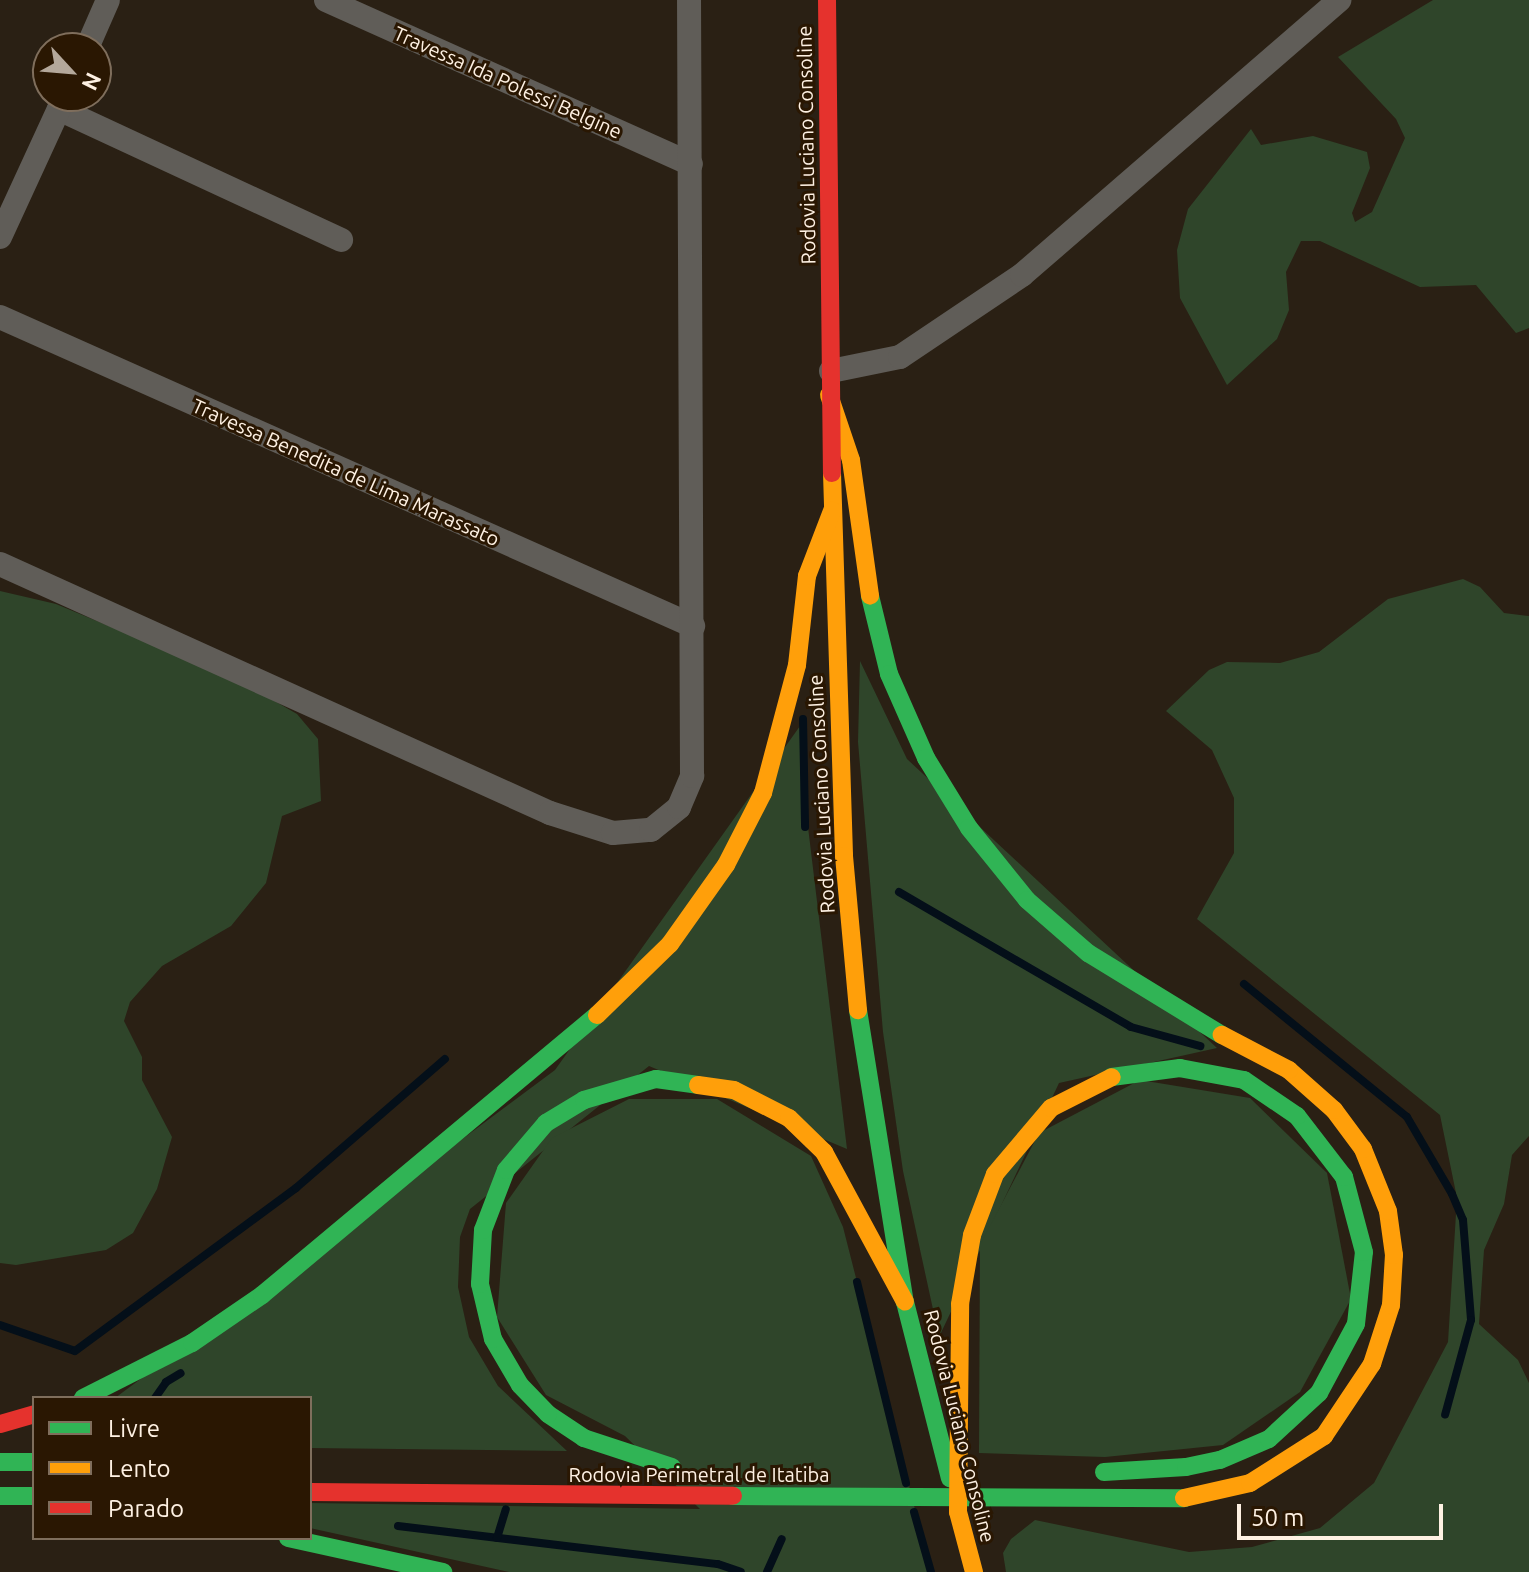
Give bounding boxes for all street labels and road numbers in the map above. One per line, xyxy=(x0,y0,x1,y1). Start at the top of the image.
street label: Travessa Ida Polessi Belgine xyxy=(390,21,626,143)
street label: Rodovia Luciano Consoline xyxy=(792,25,820,265)
street label: Travessa Benedita de Lima Marassato xyxy=(189,393,503,551)
street label: Rodovia Luciano Consoline xyxy=(803,674,839,914)
street label: Rodovia Luciano Consoline xyxy=(919,1307,1001,1545)
street label: Rodovia Perimetral de Itatiba xyxy=(568,1462,830,1486)

